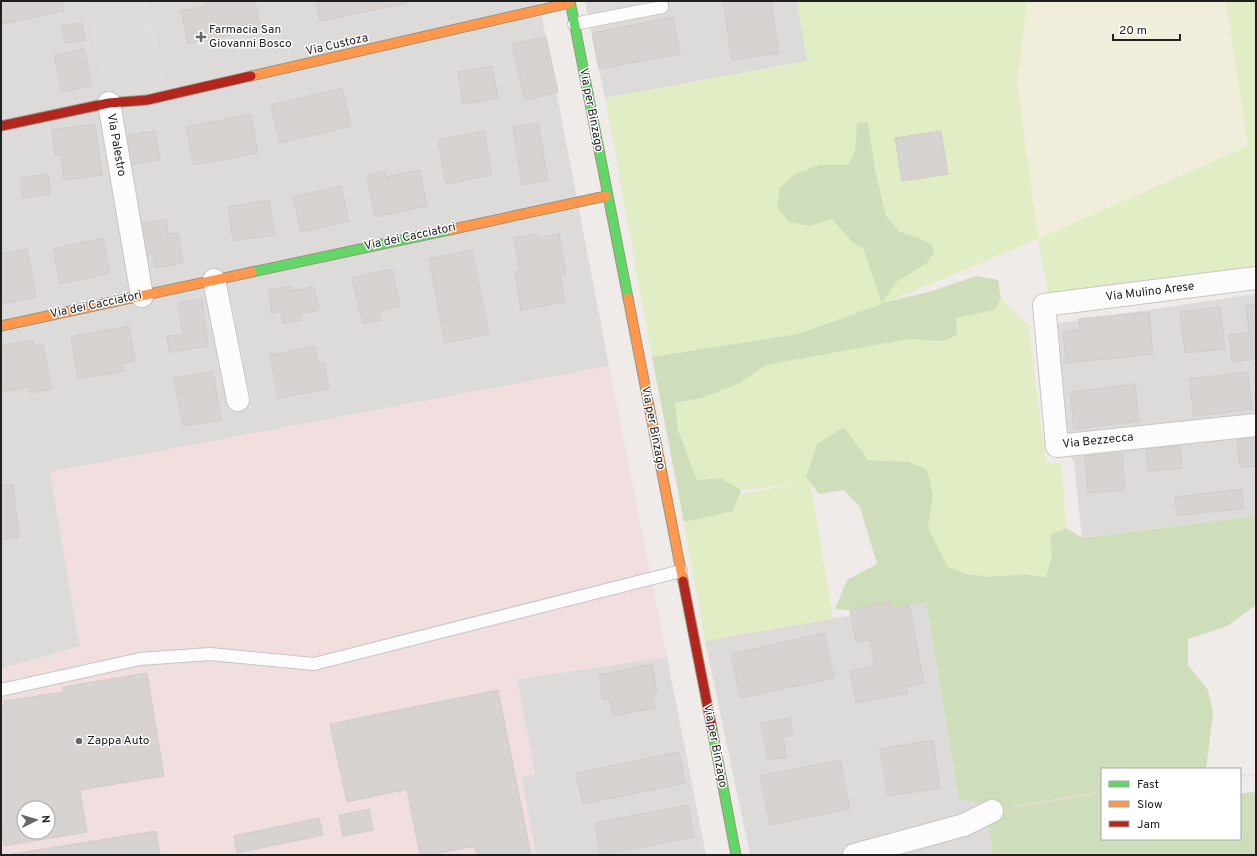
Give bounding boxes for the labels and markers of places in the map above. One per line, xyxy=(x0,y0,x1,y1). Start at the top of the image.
place label: Farmacia San Giovanni Bosco xyxy=(209,22,292,52)
marker: Farmacia San Giovanni Bosco xyxy=(196,32,206,42)
place label: Zappa Auto xyxy=(87,733,150,749)
marker: Zappa Auto xyxy=(74,736,84,746)

